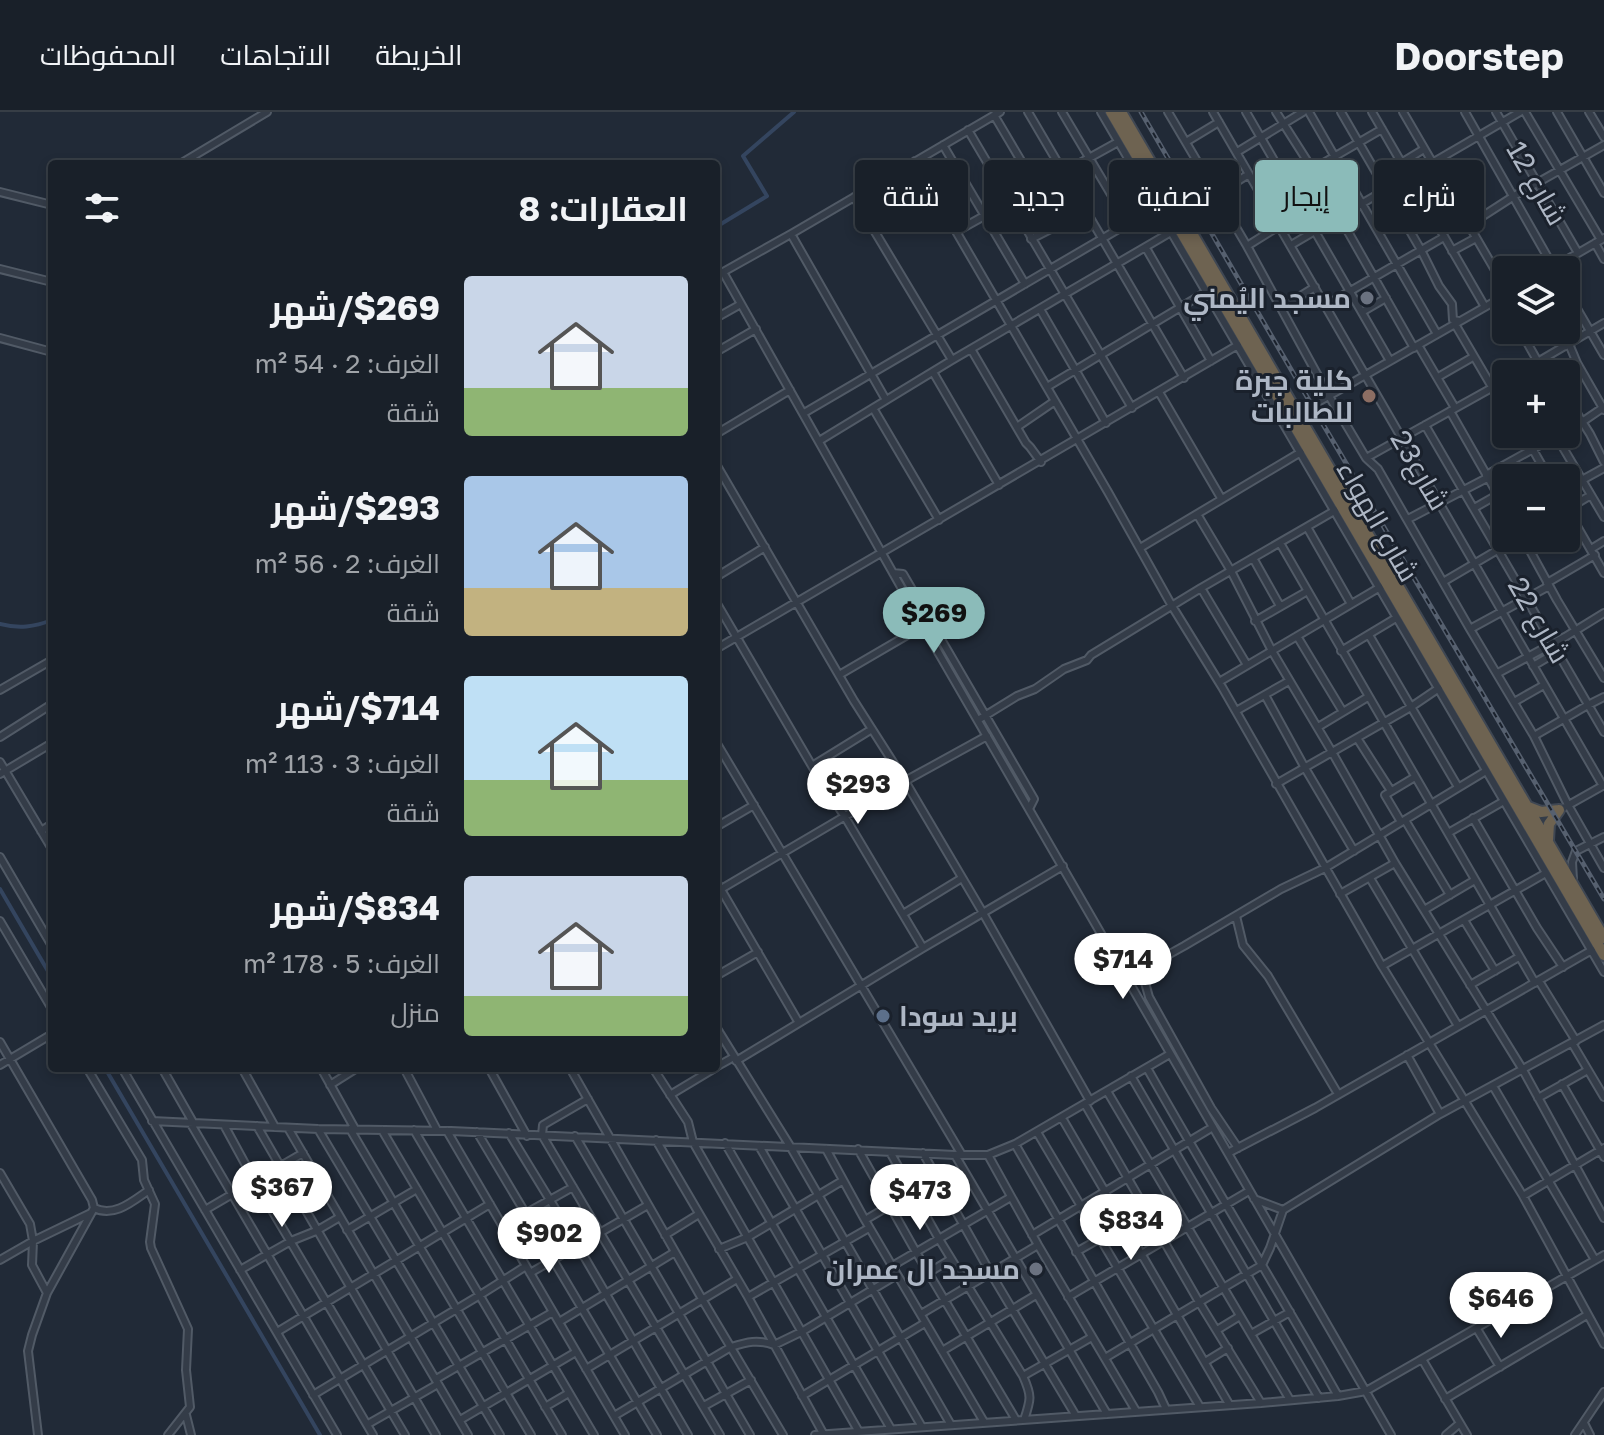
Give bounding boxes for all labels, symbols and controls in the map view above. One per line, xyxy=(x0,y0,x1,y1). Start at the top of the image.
text: Doorstep xyxy=(1394,33,1564,78)
text: المحفوظات xyxy=(40,38,176,71)
text: الاتجاهات xyxy=(220,38,331,71)
text: الخريطة xyxy=(375,38,463,71)
street label: شارع 12 xyxy=(1498,135,1574,232)
chip: شقة xyxy=(855,160,968,232)
chip: جديد xyxy=(984,160,1093,232)
chip: تصفية xyxy=(1109,160,1239,232)
chip: إيجار xyxy=(1255,160,1358,232)
chip: شراء xyxy=(1374,160,1484,232)
icon: filters xyxy=(80,186,124,230)
text: العقارات: 8 xyxy=(519,188,688,228)
map controls xyxy=(1492,256,1580,552)
button: layers xyxy=(1492,256,1580,344)
place label: مسجد اليُمني xyxy=(1183,281,1351,321)
text: $269/شهر xyxy=(270,287,440,327)
marker: مسجد اليُمني xyxy=(1358,289,1376,307)
icon: home xyxy=(528,308,624,404)
text: الغرف: 2 · 54 m² xyxy=(255,348,440,379)
button: + xyxy=(1492,360,1580,448)
place label: كلية جبرة للطالبات xyxy=(1235,363,1353,428)
marker: كلية جبرة للطالبات xyxy=(1360,387,1378,405)
text: شقة xyxy=(387,397,440,428)
street label: شارع23 xyxy=(1382,424,1456,517)
street label: شارع الهواء xyxy=(1328,455,1426,588)
button: − xyxy=(1492,464,1580,552)
text: $293/شهر xyxy=(271,487,440,527)
icon: home xyxy=(528,508,624,604)
text: الغرف: 2 · 56 m² xyxy=(255,548,440,579)
street label: شارع 22 xyxy=(1499,571,1577,670)
pin: $269 xyxy=(887,587,981,655)
text: شقة xyxy=(387,597,440,628)
text: $269 xyxy=(901,597,967,628)
text: $714/شهر xyxy=(277,687,440,727)
icon: home xyxy=(528,708,624,804)
text: الغرف: 3 · 113 m² xyxy=(245,748,440,779)
pin: $293 xyxy=(811,758,905,826)
text: $293 xyxy=(825,768,891,799)
text: شقة xyxy=(387,797,440,828)
text: $834/شهر xyxy=(271,887,440,927)
icon: home xyxy=(528,908,624,1004)
pin: $714 xyxy=(1076,933,1170,1001)
text: $714 xyxy=(1092,943,1154,974)
text: الغرف: 5 · 178 m² xyxy=(243,948,440,979)
text: منزل xyxy=(391,997,440,1028)
place label: بريد سودا xyxy=(899,999,1018,1033)
marker: بريد سودا xyxy=(874,1007,892,1025)
pin: $367 xyxy=(235,1161,329,1229)
pin: $473 xyxy=(873,1164,967,1232)
text: $367 xyxy=(250,1171,314,1202)
text: $473 xyxy=(888,1174,952,1205)
pin: $834 xyxy=(1084,1194,1178,1262)
text: $834 xyxy=(1098,1204,1164,1235)
pin: $902 xyxy=(502,1207,596,1275)
text: $902 xyxy=(516,1217,582,1248)
place label: مسجد ال عمران xyxy=(826,1252,1020,1286)
marker: مسجد ال عمران xyxy=(1027,1260,1045,1278)
pin: $646 xyxy=(1454,1272,1548,1340)
text: $646 xyxy=(1468,1282,1534,1313)

